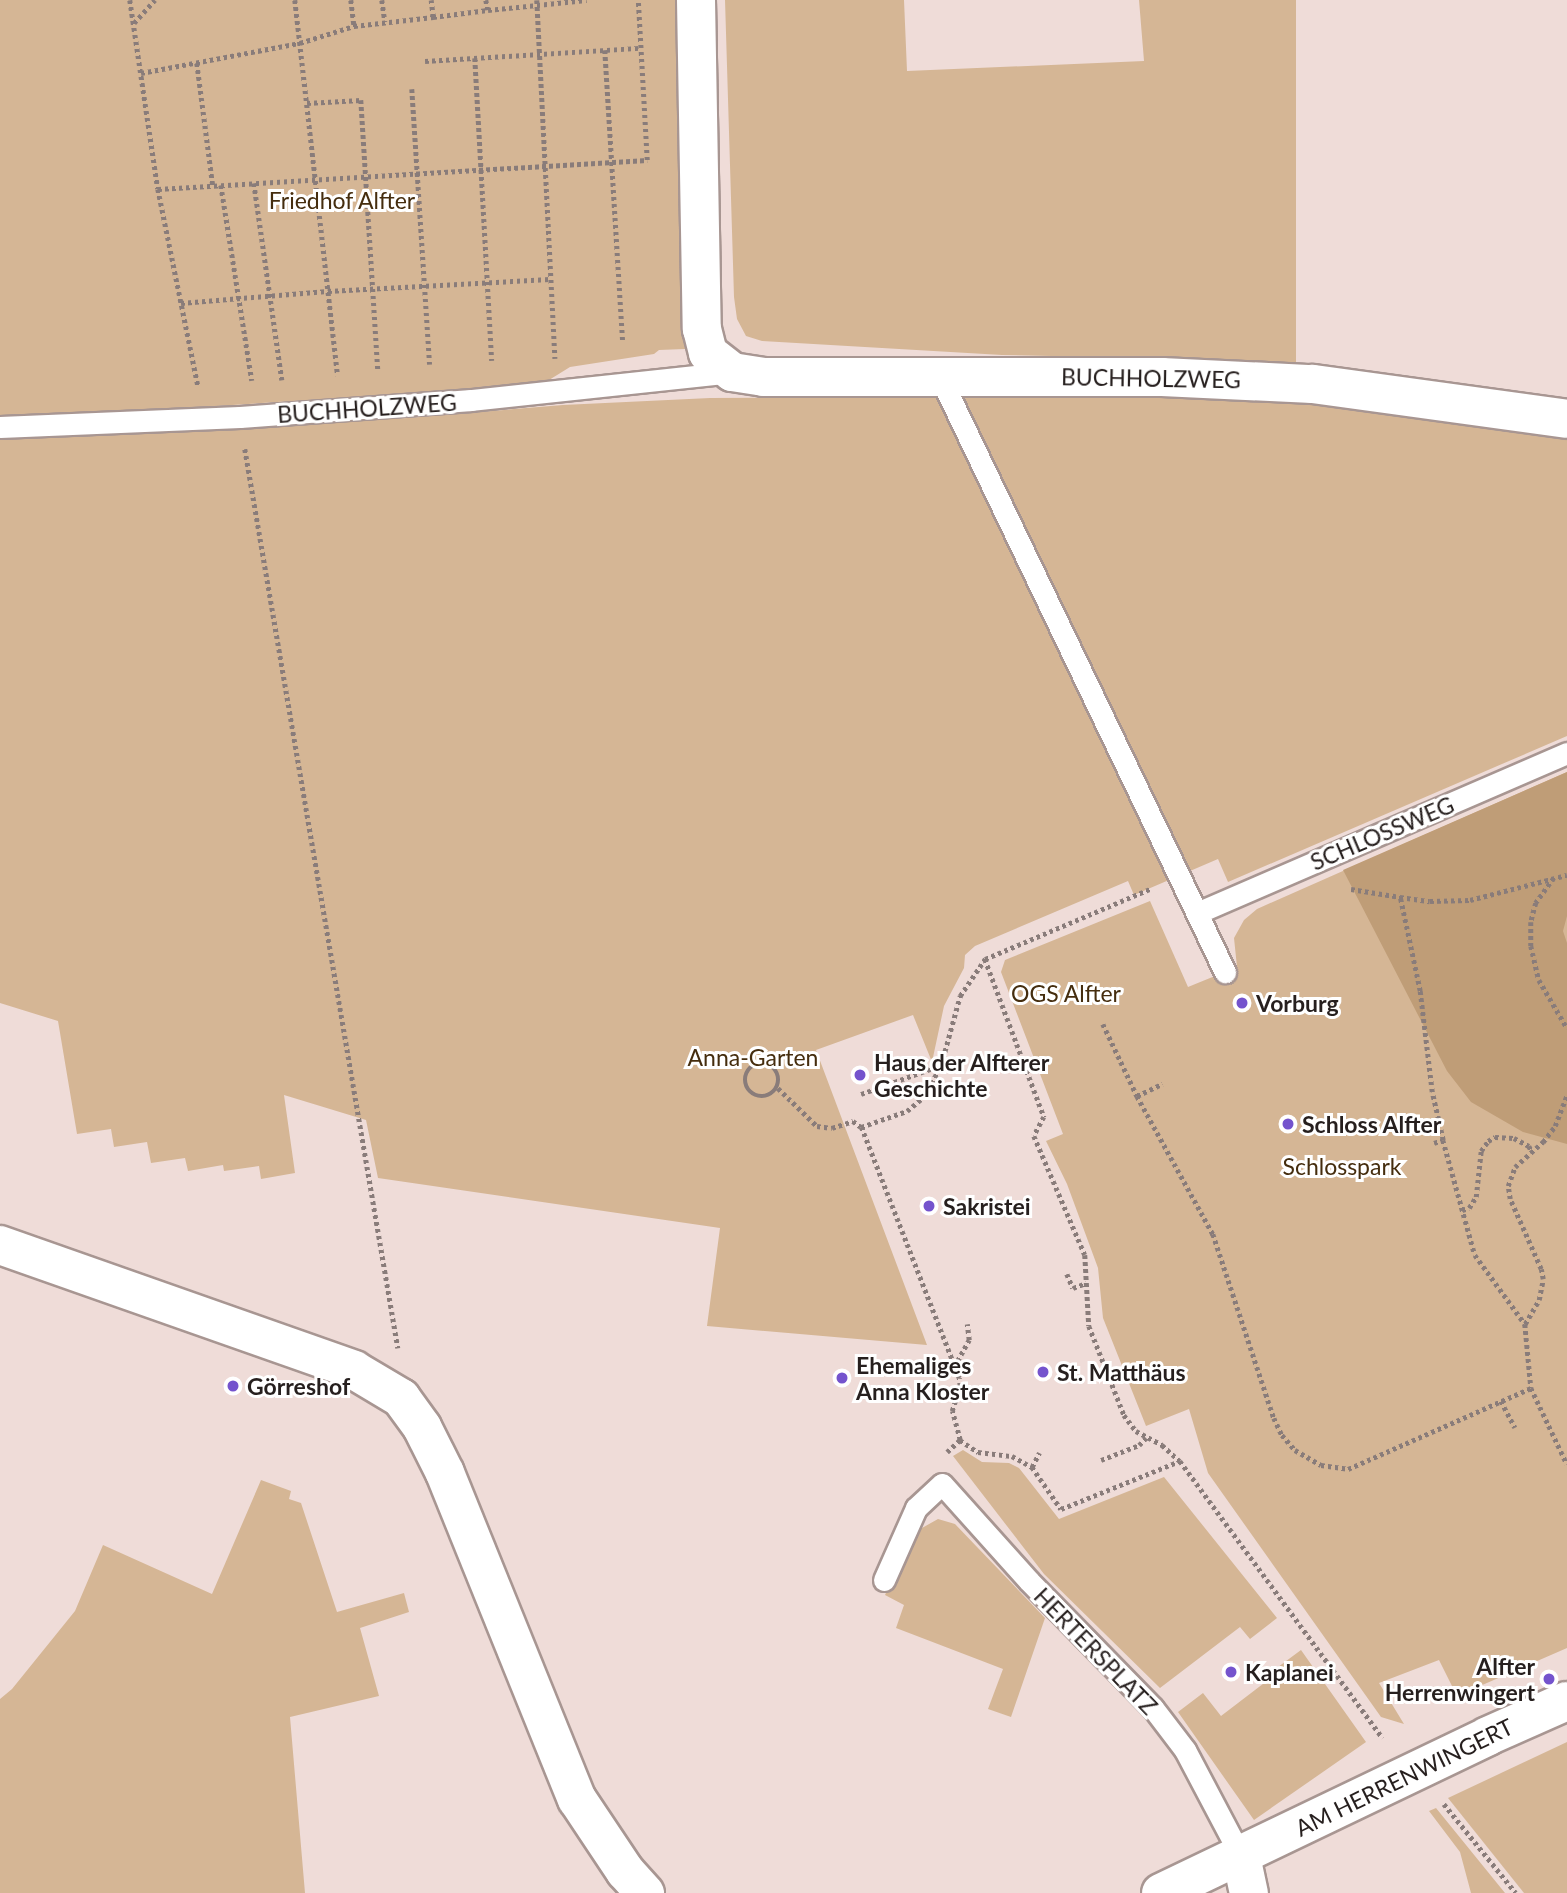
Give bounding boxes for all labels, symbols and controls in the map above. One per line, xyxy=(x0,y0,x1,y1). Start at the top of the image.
park label: Friedhof Alfter xyxy=(268,186,416,214)
street label: BUCHHOLZWEG xyxy=(1061,363,1241,393)
street label: BUCHHOLZWEG xyxy=(276,388,458,428)
street label: SCHLOSSWEG xyxy=(1306,790,1458,876)
park label: OGS Alfter xyxy=(1011,979,1121,1007)
place label: Vorburg xyxy=(1256,989,1339,1017)
marker: Vorburg xyxy=(1234,995,1250,1011)
park label: Anna-Garten xyxy=(688,1043,818,1071)
place label: Haus der Alfterer Geschichte xyxy=(874,1048,1051,1102)
marker: Haus der Alfterer Geschichte xyxy=(852,1067,868,1083)
place label: Schloss Alfter xyxy=(1302,1110,1442,1138)
marker: Schloss Alfter xyxy=(1280,1116,1296,1132)
park label: Schlosspark xyxy=(1283,1152,1401,1180)
place label: Sakristei xyxy=(943,1192,1031,1220)
marker: Sakristei xyxy=(921,1198,937,1214)
place label: Ehemaliges Anna Kloster xyxy=(856,1351,989,1405)
place label: St. Matthäus xyxy=(1057,1358,1186,1386)
marker: St. Matthäus xyxy=(1035,1364,1051,1380)
marker: Ehemaliges Anna Kloster xyxy=(834,1370,850,1386)
place label: Görreshof xyxy=(247,1372,350,1400)
marker: Görreshof xyxy=(225,1378,241,1394)
street label: HERTERSPLATZ xyxy=(1029,1582,1163,1720)
place label: Alfter Herrenwingert xyxy=(1385,1652,1535,1706)
place label: Kaplanei xyxy=(1245,1658,1334,1686)
marker: Kaplanei xyxy=(1223,1664,1239,1680)
marker: Alfter Herrenwingert xyxy=(1541,1671,1557,1687)
street label: AM HERRENWINGERT xyxy=(1291,1712,1517,1842)

